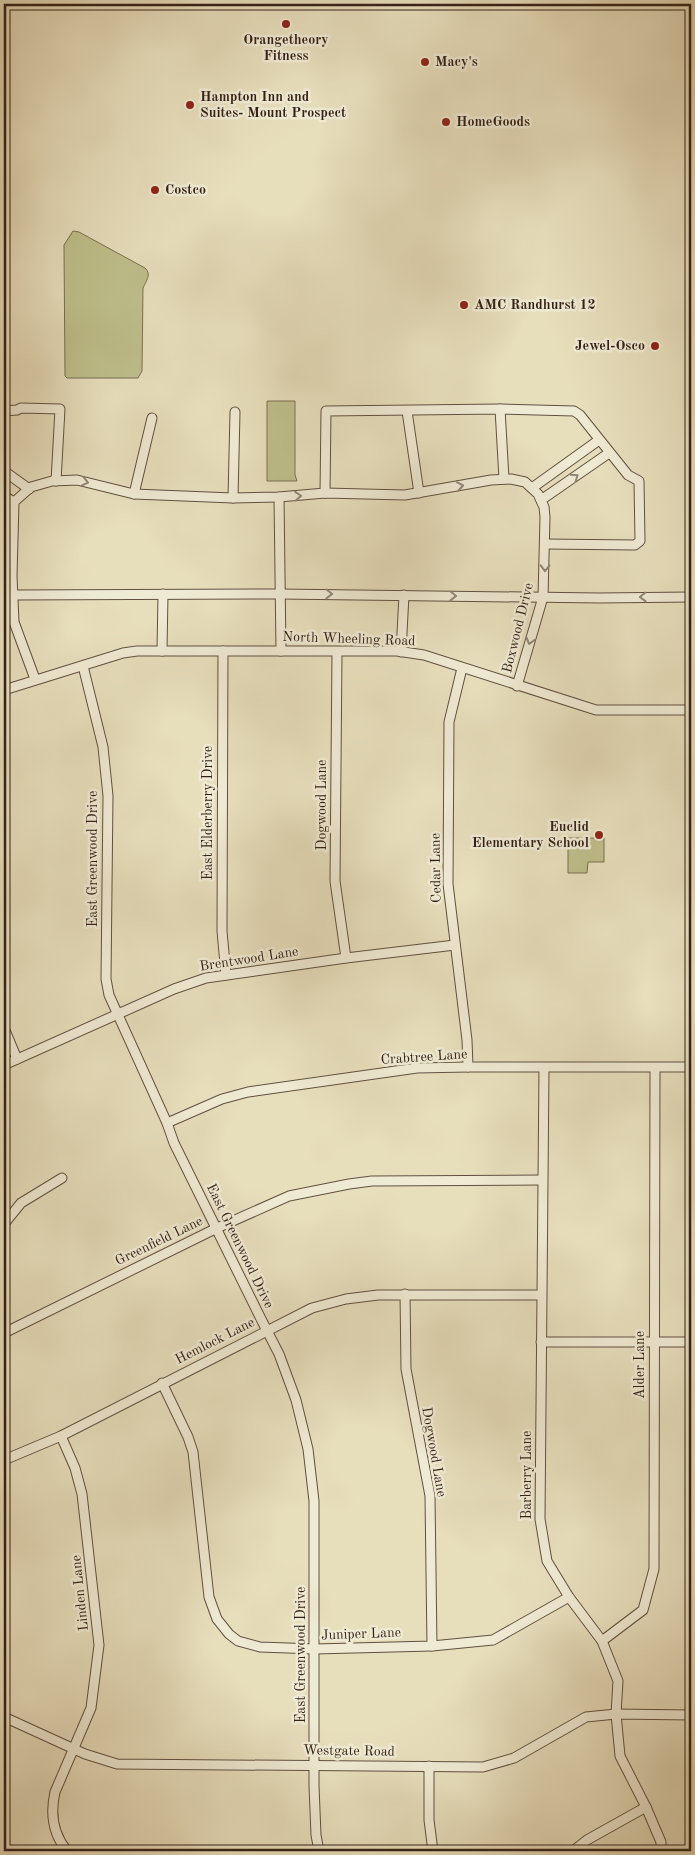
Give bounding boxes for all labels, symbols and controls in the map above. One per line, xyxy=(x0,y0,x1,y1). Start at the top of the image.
marker: Orangetheory Fitness xyxy=(280,18,292,30)
place label: Orangetheory Fitness xyxy=(243,33,329,63)
place label: Macy's xyxy=(435,55,478,69)
marker: Macy's xyxy=(419,56,431,68)
place label: Hampton Inn and Suites- Mount Prospect xyxy=(200,90,346,120)
marker: Hampton Inn and Suites- Mount Prospect xyxy=(184,99,196,111)
place label: HomeGoods xyxy=(456,115,530,129)
marker: HomeGoods xyxy=(440,116,452,128)
place label: Costco xyxy=(165,183,206,197)
marker: Costco xyxy=(149,184,161,196)
place label: AMC Randhurst 12 xyxy=(474,298,596,312)
marker: AMC Randhurst 12 xyxy=(458,299,470,311)
place label: Jewel-Osco xyxy=(575,339,645,353)
marker: Jewel-Osco xyxy=(649,340,661,352)
one-way arrow xyxy=(569,474,579,483)
one-way arrow xyxy=(80,476,89,487)
one-way arrow xyxy=(455,481,464,491)
one-way arrow xyxy=(294,490,302,501)
one-way arrow xyxy=(540,564,550,572)
street label: Boxwood Drive xyxy=(500,581,536,675)
one-way arrow xyxy=(326,589,333,599)
one-way arrow xyxy=(450,591,457,601)
one-way arrow xyxy=(638,592,646,602)
street label: North Wheeling Road xyxy=(282,630,416,648)
one-way arrow xyxy=(526,637,536,645)
street label: East Elderberry Drive xyxy=(201,746,215,880)
street label: Dogwood Lane xyxy=(315,759,329,851)
street label: East Greenwood Drive xyxy=(86,791,100,927)
place label: Euclid Elementary School xyxy=(472,820,589,850)
marker: Euclid Elementary School xyxy=(593,829,605,841)
street label: Cedar Lane xyxy=(428,833,444,903)
street label: Brentwood Lane xyxy=(199,944,299,974)
street label: Crabtree Lane xyxy=(380,1047,468,1067)
street label: East Greenwood Drive xyxy=(204,1182,276,1310)
street label: Greenfield Lane xyxy=(113,1214,205,1268)
street label: Hemlock Lane xyxy=(173,1315,257,1367)
street label: Alder Lane xyxy=(633,1331,647,1399)
street label: Dogwood Lane xyxy=(419,1406,449,1498)
street label: Barberry Lane xyxy=(520,1430,534,1520)
street label: Linden Lane xyxy=(69,1554,91,1632)
street label: East Greenwood Drive xyxy=(294,1587,308,1723)
street label: Juniper Lane xyxy=(321,1626,401,1642)
street label: Westgate Road xyxy=(303,1743,395,1759)

